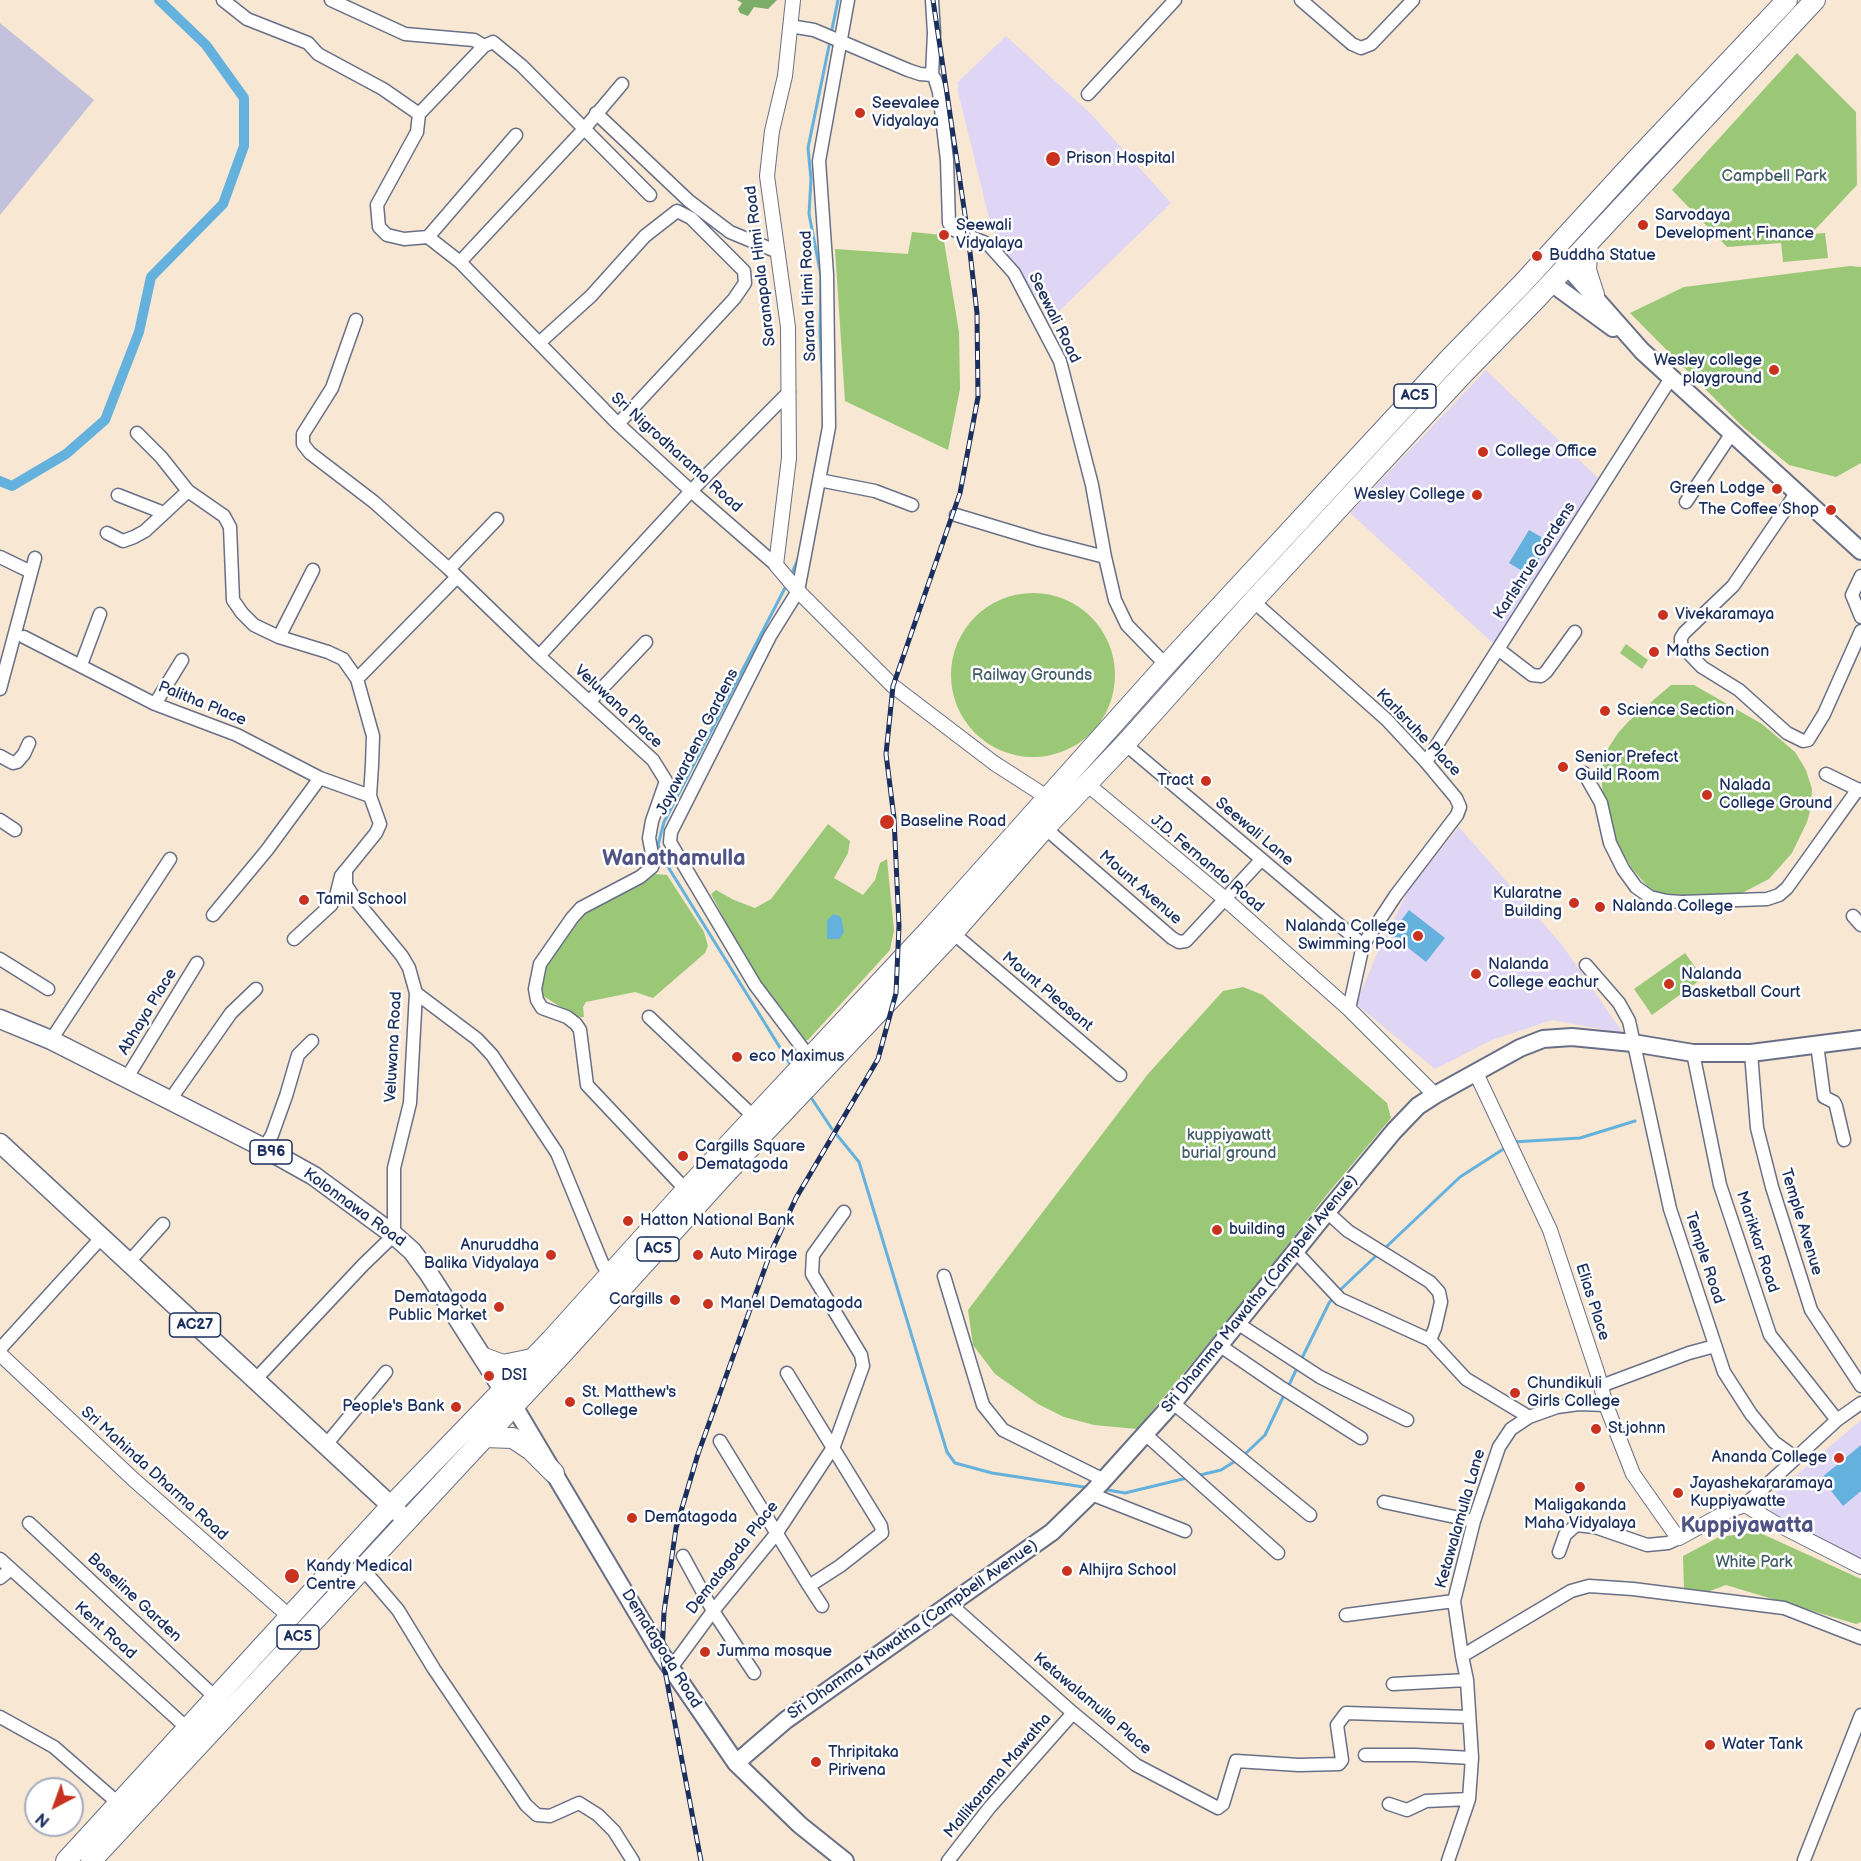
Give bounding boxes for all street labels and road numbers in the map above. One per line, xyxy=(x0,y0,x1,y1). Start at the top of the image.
street label: Saranapala Himi Road xyxy=(742,184,780,348)
street label: Sarana Himi Road xyxy=(797,230,821,362)
street label: Seewali Road xyxy=(1024,269,1084,367)
road number: AC5 xyxy=(1394,384,1436,408)
street label: Sri Nigrodharama Road xyxy=(606,389,746,517)
street label: Karlshrue Gardens xyxy=(1490,499,1580,623)
street label: Veluwana Place xyxy=(570,661,666,753)
street label: Jayawardena Gardens xyxy=(653,666,743,818)
street label: Palitha Place xyxy=(155,678,249,730)
street label: Karlsruhe Place xyxy=(1371,685,1465,781)
street label: Seewali Lane xyxy=(1211,794,1297,870)
street label: J.D. Fernando Road xyxy=(1147,811,1267,917)
street label: Mount Avenue xyxy=(1095,847,1185,929)
street label: Mount Pleasant xyxy=(998,948,1096,1036)
street label: Abhaya Place xyxy=(115,965,181,1059)
street label: Veluwana Road xyxy=(381,991,407,1103)
road number: B96 xyxy=(250,1140,292,1164)
street label: Kolonnawa Road xyxy=(299,1165,409,1251)
street label: Temple Avenue xyxy=(1776,1166,1826,1278)
street label: Sri Dhamma Mawatha (Campbell Avenue) xyxy=(1158,1171,1362,1417)
street label: Marikkar Road xyxy=(1732,1189,1782,1295)
street label: Temple Road xyxy=(1680,1209,1728,1307)
road number: AC5 xyxy=(637,1237,679,1261)
street label: Elias Place xyxy=(1571,1261,1613,1343)
road number: AC27 xyxy=(170,1313,220,1337)
street label: Sri Mahinda Dharma Road xyxy=(77,1403,231,1545)
street label: Ketawalamulla Lane xyxy=(1432,1447,1490,1591)
street label: Dematagoda Place xyxy=(683,1498,783,1618)
street label: Sri Dhamma Mawatha (Campbell Avenue) xyxy=(784,1536,1042,1724)
street label: Baseline Garden xyxy=(83,1549,185,1647)
street label: Dematagoda Road xyxy=(617,1586,705,1712)
street label: Kent Road xyxy=(70,1598,140,1664)
road number: AC5 xyxy=(277,1625,319,1649)
street label: Ketawalamulla Place xyxy=(1029,1649,1155,1759)
street label: Mallikarama Mawatha xyxy=(940,1710,1056,1842)

